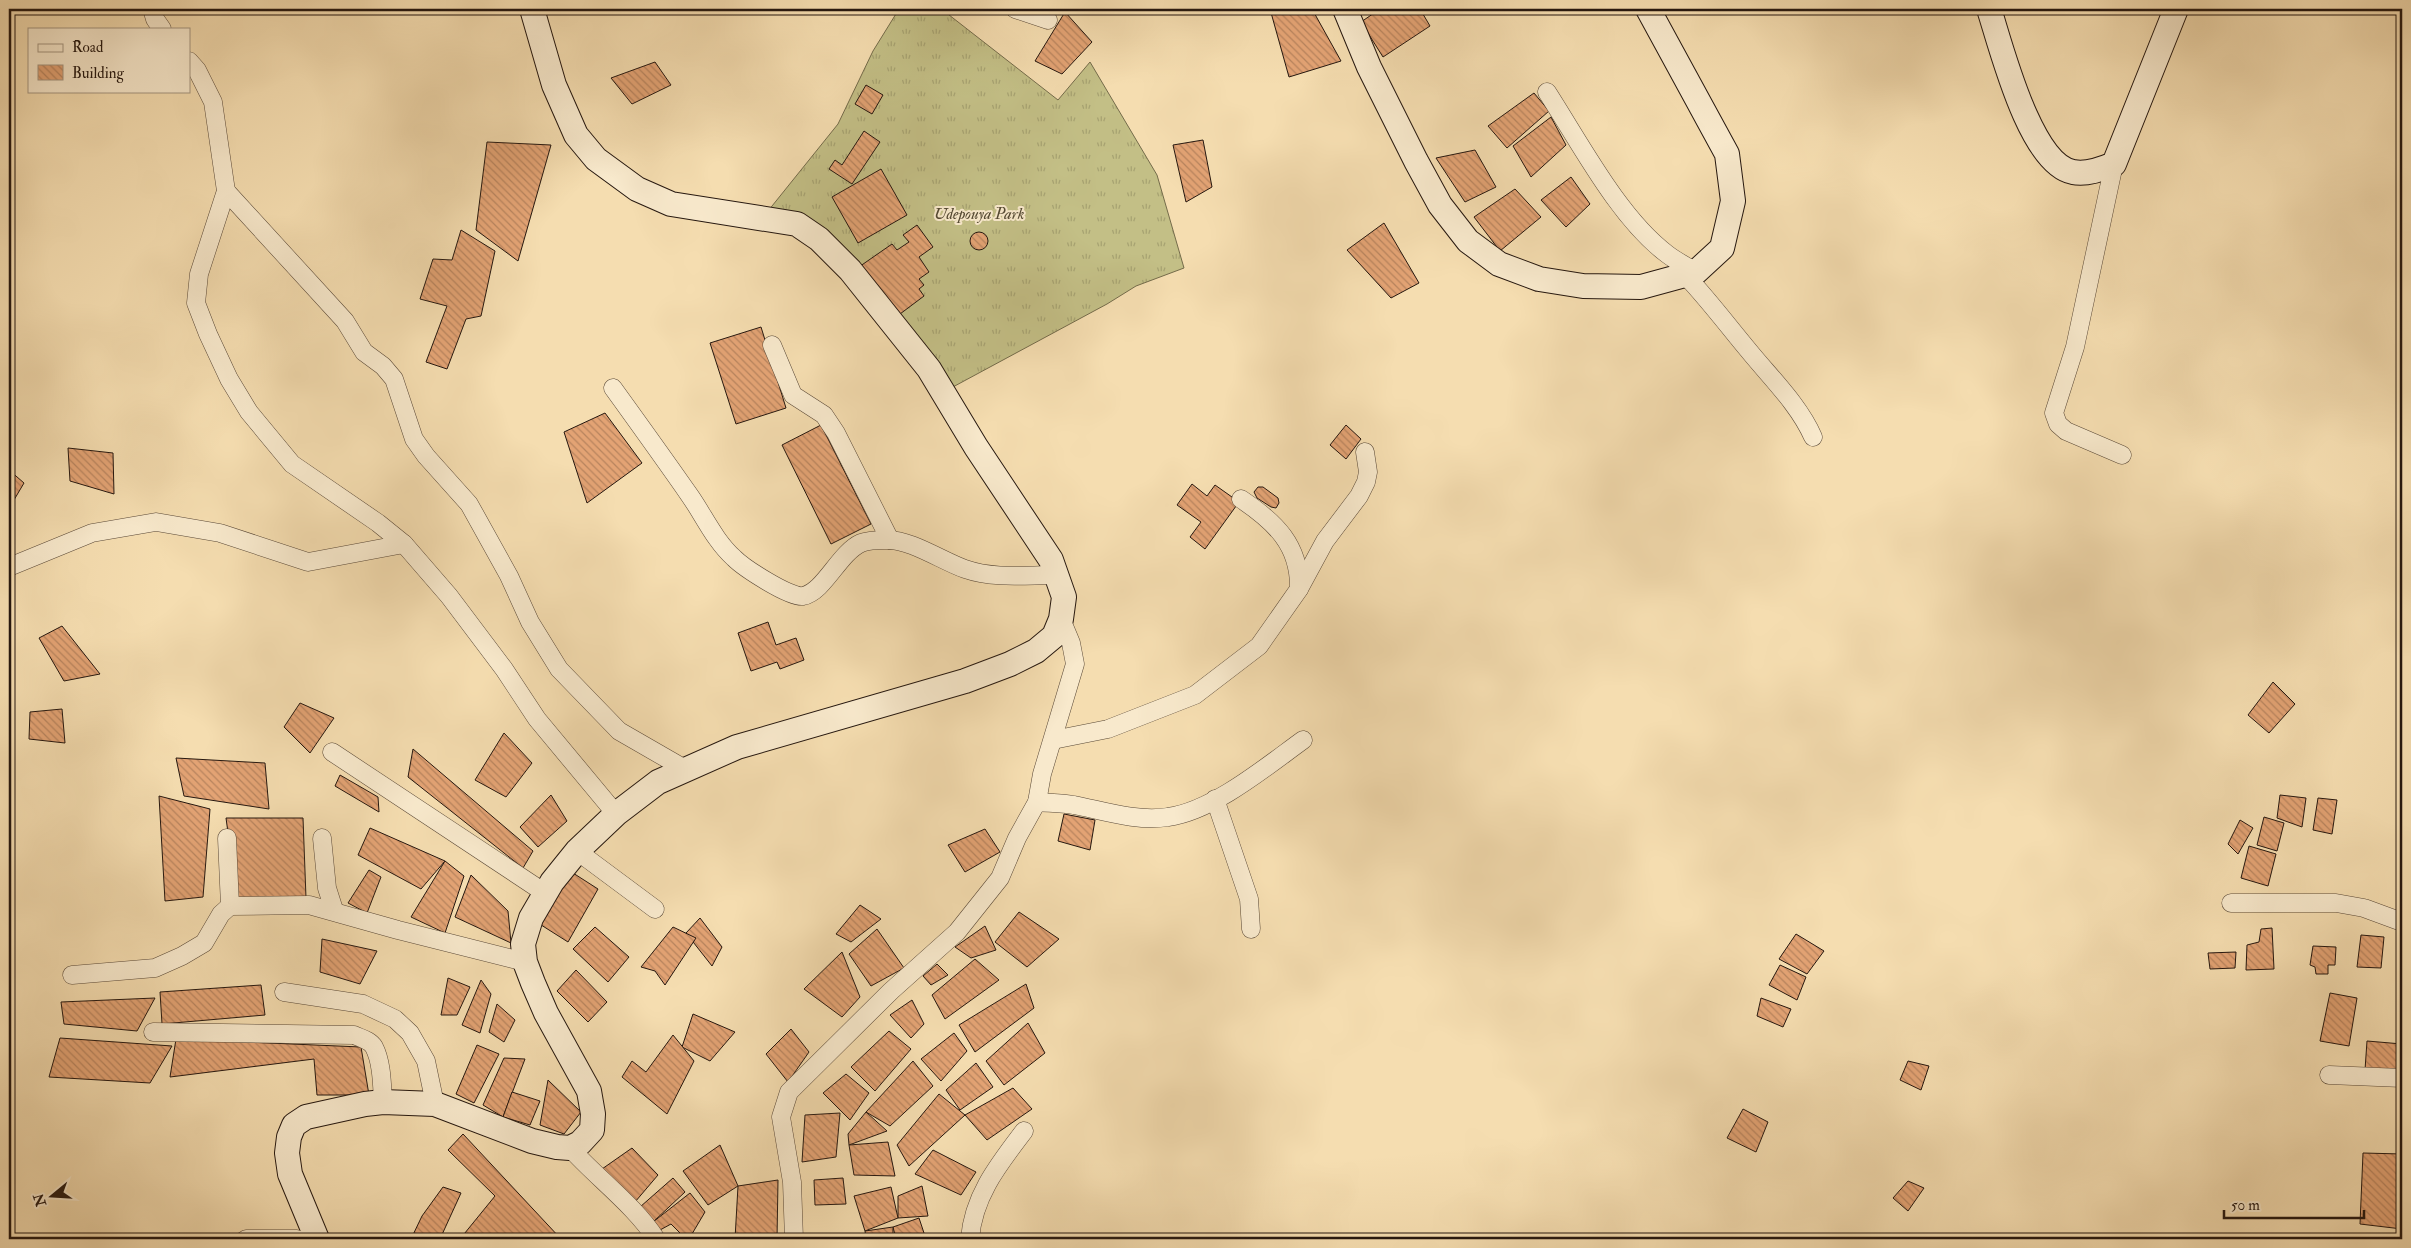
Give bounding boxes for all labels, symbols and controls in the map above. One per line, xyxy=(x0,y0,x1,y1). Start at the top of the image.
legend xyxy=(28,28,190,92)
text: Road xyxy=(72,38,104,57)
text: Building xyxy=(72,64,124,83)
park label: Udepouya Park xyxy=(934,204,1025,224)
north arrow xyxy=(28,1170,78,1220)
scale bar xyxy=(2224,1188,2364,1220)
text: N xyxy=(30,1191,50,1209)
text: 50 m xyxy=(2231,1196,2260,1215)

